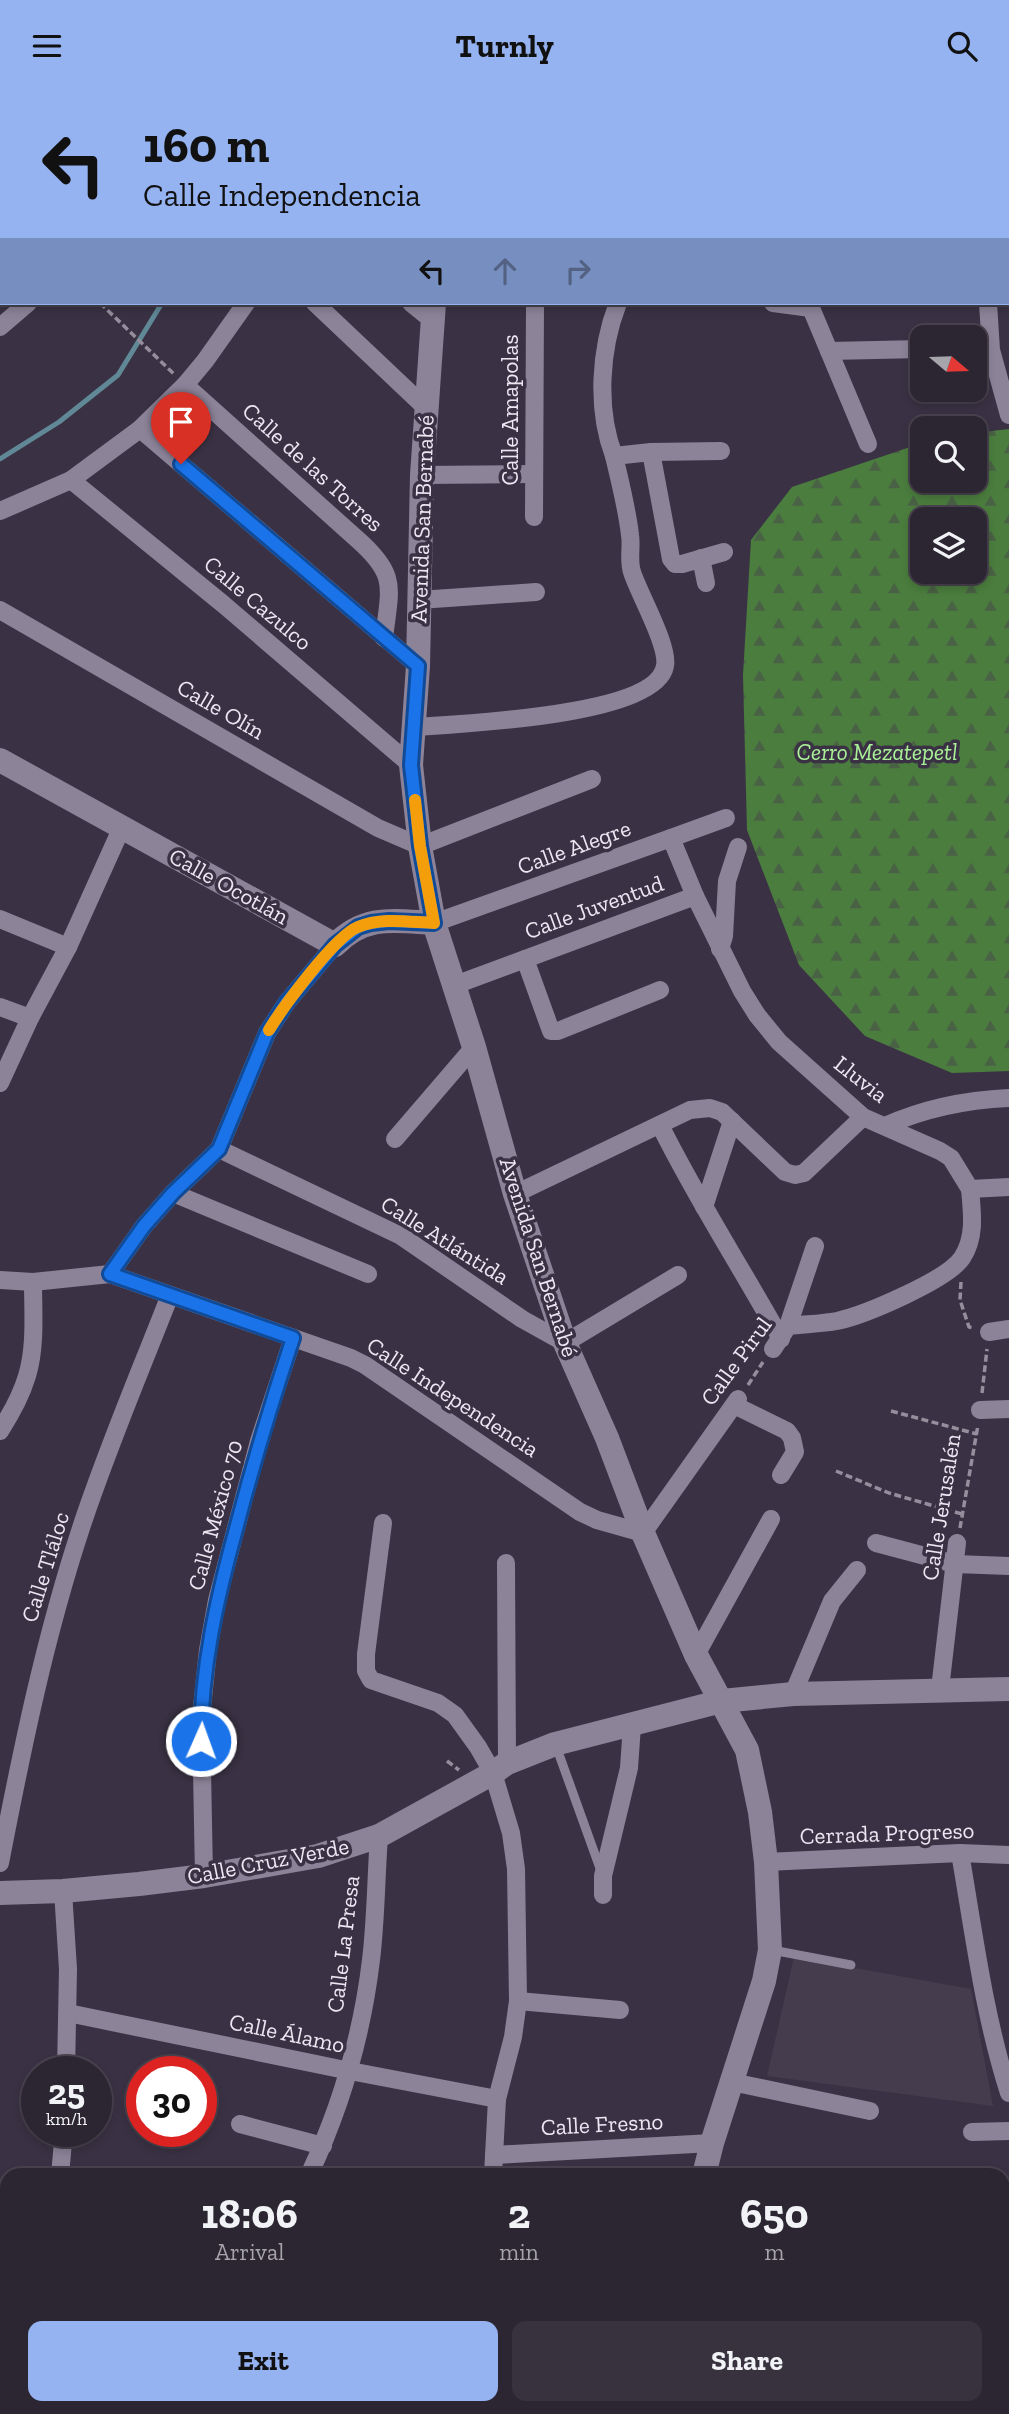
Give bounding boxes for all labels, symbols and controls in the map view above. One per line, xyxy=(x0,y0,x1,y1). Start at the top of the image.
icon: menu xyxy=(28,27,66,65)
text: Turnly xyxy=(455,27,554,65)
icon: search xyxy=(943,27,981,65)
text: 160 m xyxy=(143,116,269,175)
icon: left xyxy=(28,119,119,210)
text: Calle Independencia xyxy=(143,176,421,214)
icon: left xyxy=(413,252,451,290)
icon: ahead xyxy=(486,252,524,290)
icon: right xyxy=(559,252,597,290)
north arrow xyxy=(910,325,987,403)
map controls xyxy=(910,325,987,584)
street label: Calle Amapolas xyxy=(496,334,524,486)
pin xyxy=(151,392,211,464)
street label: Calle de las Torres xyxy=(237,396,389,538)
icon: arrive xyxy=(162,403,200,441)
street label: Avenida San Bernabé xyxy=(404,415,440,623)
button: search xyxy=(910,416,987,493)
button: layers xyxy=(910,507,987,584)
street label: Calle Cazulco xyxy=(198,550,318,656)
street label: Calle Olín xyxy=(172,673,270,745)
park label: Cerro Mezatepetl xyxy=(797,738,957,766)
street label: Calle Alegre xyxy=(514,814,634,880)
street label: Calle Ocotlán xyxy=(164,842,294,930)
street label: Calle Juventud xyxy=(521,869,668,945)
street label: Lluvia xyxy=(829,1049,893,1109)
street label: Avenida San Bernabé xyxy=(494,1154,584,1360)
street label: Calle Atlántida xyxy=(376,1189,514,1291)
street label: Calle Pirul xyxy=(695,1311,777,1411)
street label: Calle Independencia xyxy=(362,1331,544,1463)
street label: Calle Jerusalén xyxy=(916,1432,966,1582)
street label: Calle México 70 xyxy=(181,1437,249,1593)
street label: Calle Tláloc xyxy=(15,1508,75,1626)
position arrow xyxy=(164,1704,238,1778)
street label: Cerrada Progreso xyxy=(799,1816,975,1850)
street label: Calle Cruz Verde xyxy=(185,1832,351,1890)
street label: Calle La Presa xyxy=(321,1874,365,2014)
street label: Calle Álamo xyxy=(227,2007,347,2059)
speed limit sign: 30 xyxy=(126,2056,217,2147)
text: 25 xyxy=(48,2071,85,2113)
street label: Calle Fresno xyxy=(540,2107,664,2141)
text: km/h xyxy=(46,2108,87,2130)
text: 18:06 xyxy=(201,2188,298,2239)
text: 2 xyxy=(508,2188,530,2239)
text: 650 xyxy=(740,2188,809,2239)
text: Arrival xyxy=(215,2238,284,2266)
text: min xyxy=(499,2238,539,2266)
text: m xyxy=(764,2238,784,2266)
button: Exit xyxy=(28,2321,498,2401)
button: Share xyxy=(512,2321,982,2401)

